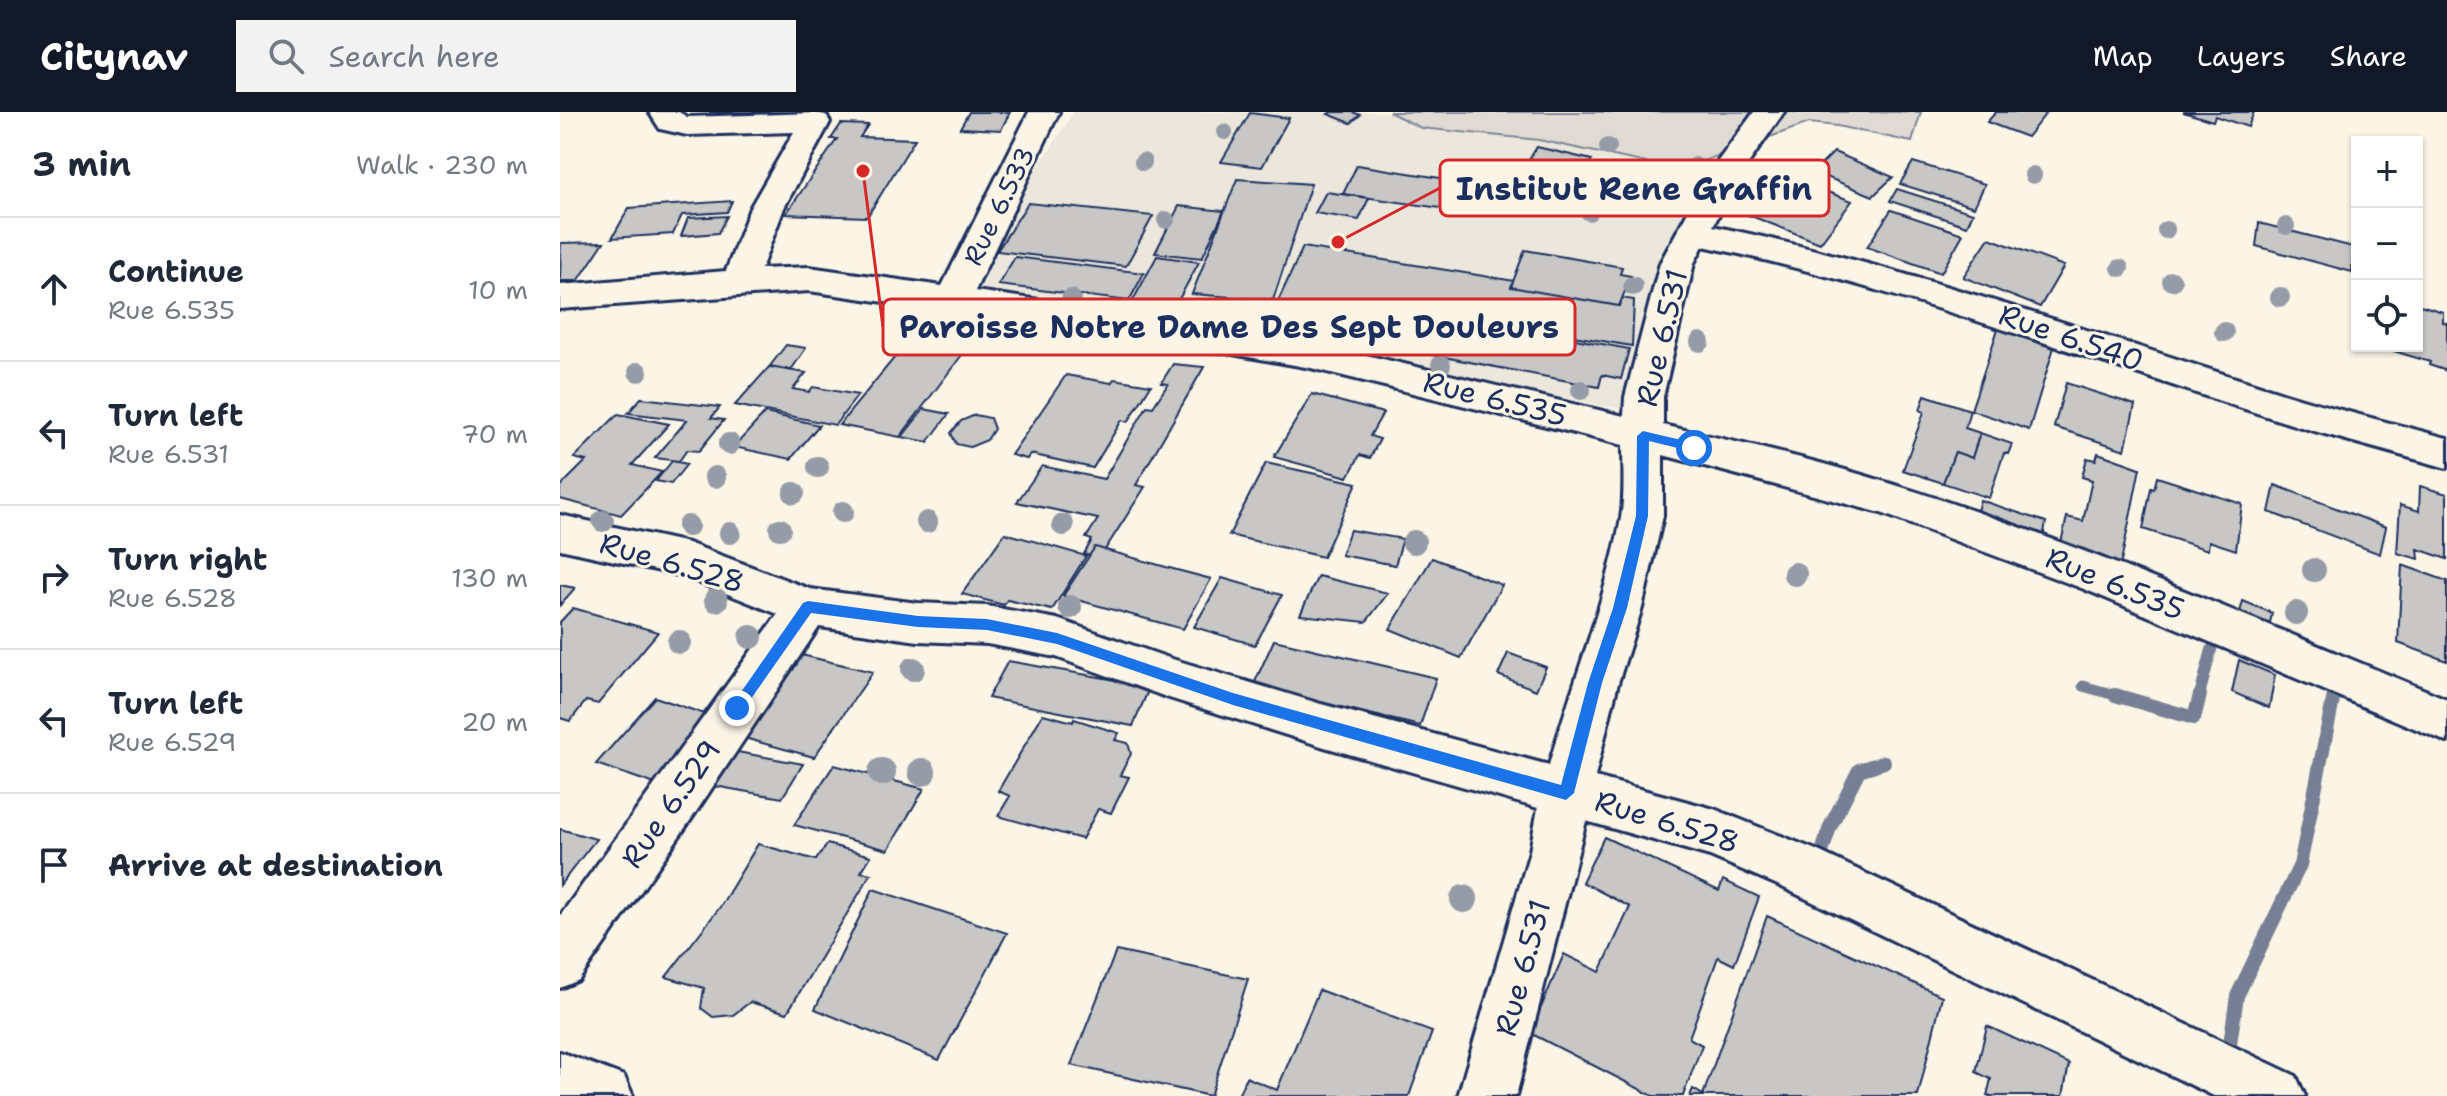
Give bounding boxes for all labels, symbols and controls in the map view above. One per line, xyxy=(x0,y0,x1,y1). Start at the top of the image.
search box xyxy=(236,20,796,92)
text: Citynav xyxy=(40,31,188,82)
icon: search xyxy=(264,34,308,78)
text: Search here xyxy=(328,36,500,77)
text: Map xyxy=(2093,37,2153,75)
text: Layers xyxy=(2197,37,2286,75)
text: Share xyxy=(2330,37,2407,75)
map controls xyxy=(2351,136,2423,352)
button: + xyxy=(2351,136,2423,208)
street label: Rue 6.533 xyxy=(955,140,1042,271)
text: 3 min xyxy=(32,141,131,187)
text: Walk · 230 m xyxy=(356,147,528,182)
callout: Institut Rene Graffin xyxy=(1440,160,1829,216)
text: Institut Rene Graffin xyxy=(1456,167,1812,210)
button: − xyxy=(2351,208,2423,280)
text: Continue xyxy=(108,251,244,292)
street label: Rue 6.531 xyxy=(1626,265,1697,411)
icon: ahead xyxy=(32,267,76,311)
text: 10 m xyxy=(468,272,528,307)
button: locate xyxy=(2351,280,2423,352)
text: Rue 6.535 xyxy=(108,292,235,327)
street label: Rue 6.540 xyxy=(1993,294,2149,381)
callout: Paroisse Notre Dame Des Sept Douleurs xyxy=(883,299,1575,355)
text: Paroisse Notre Dame Des Sept Douleurs xyxy=(899,305,1559,348)
street label: Rue 6.535 xyxy=(1419,361,1571,436)
text: Turn left xyxy=(108,395,243,436)
icon: left xyxy=(32,411,76,455)
text: 70 m xyxy=(461,416,528,451)
route start xyxy=(1676,430,1712,466)
text: Rue 6.531 xyxy=(108,436,229,471)
street label: Rue 6.528 xyxy=(595,522,749,603)
street label: Rue 6.535 xyxy=(2040,537,2191,630)
text: Turn right xyxy=(108,539,267,580)
icon: right xyxy=(32,555,76,599)
text: 130 m xyxy=(451,560,528,595)
text: Rue 6.528 xyxy=(108,580,237,615)
text: Turn left xyxy=(108,683,243,724)
route end xyxy=(719,690,755,726)
icon: left xyxy=(32,699,76,743)
text: 20 m xyxy=(461,704,528,739)
text: Rue 6.529 xyxy=(108,724,236,759)
street label: Rue 6.529 xyxy=(611,731,730,876)
street label: Rue 6.528 xyxy=(1590,780,1744,863)
icon: arrive xyxy=(32,843,76,887)
text: Arrive at destination xyxy=(108,845,443,886)
street label: Rue 6.531 xyxy=(1485,895,1560,1041)

